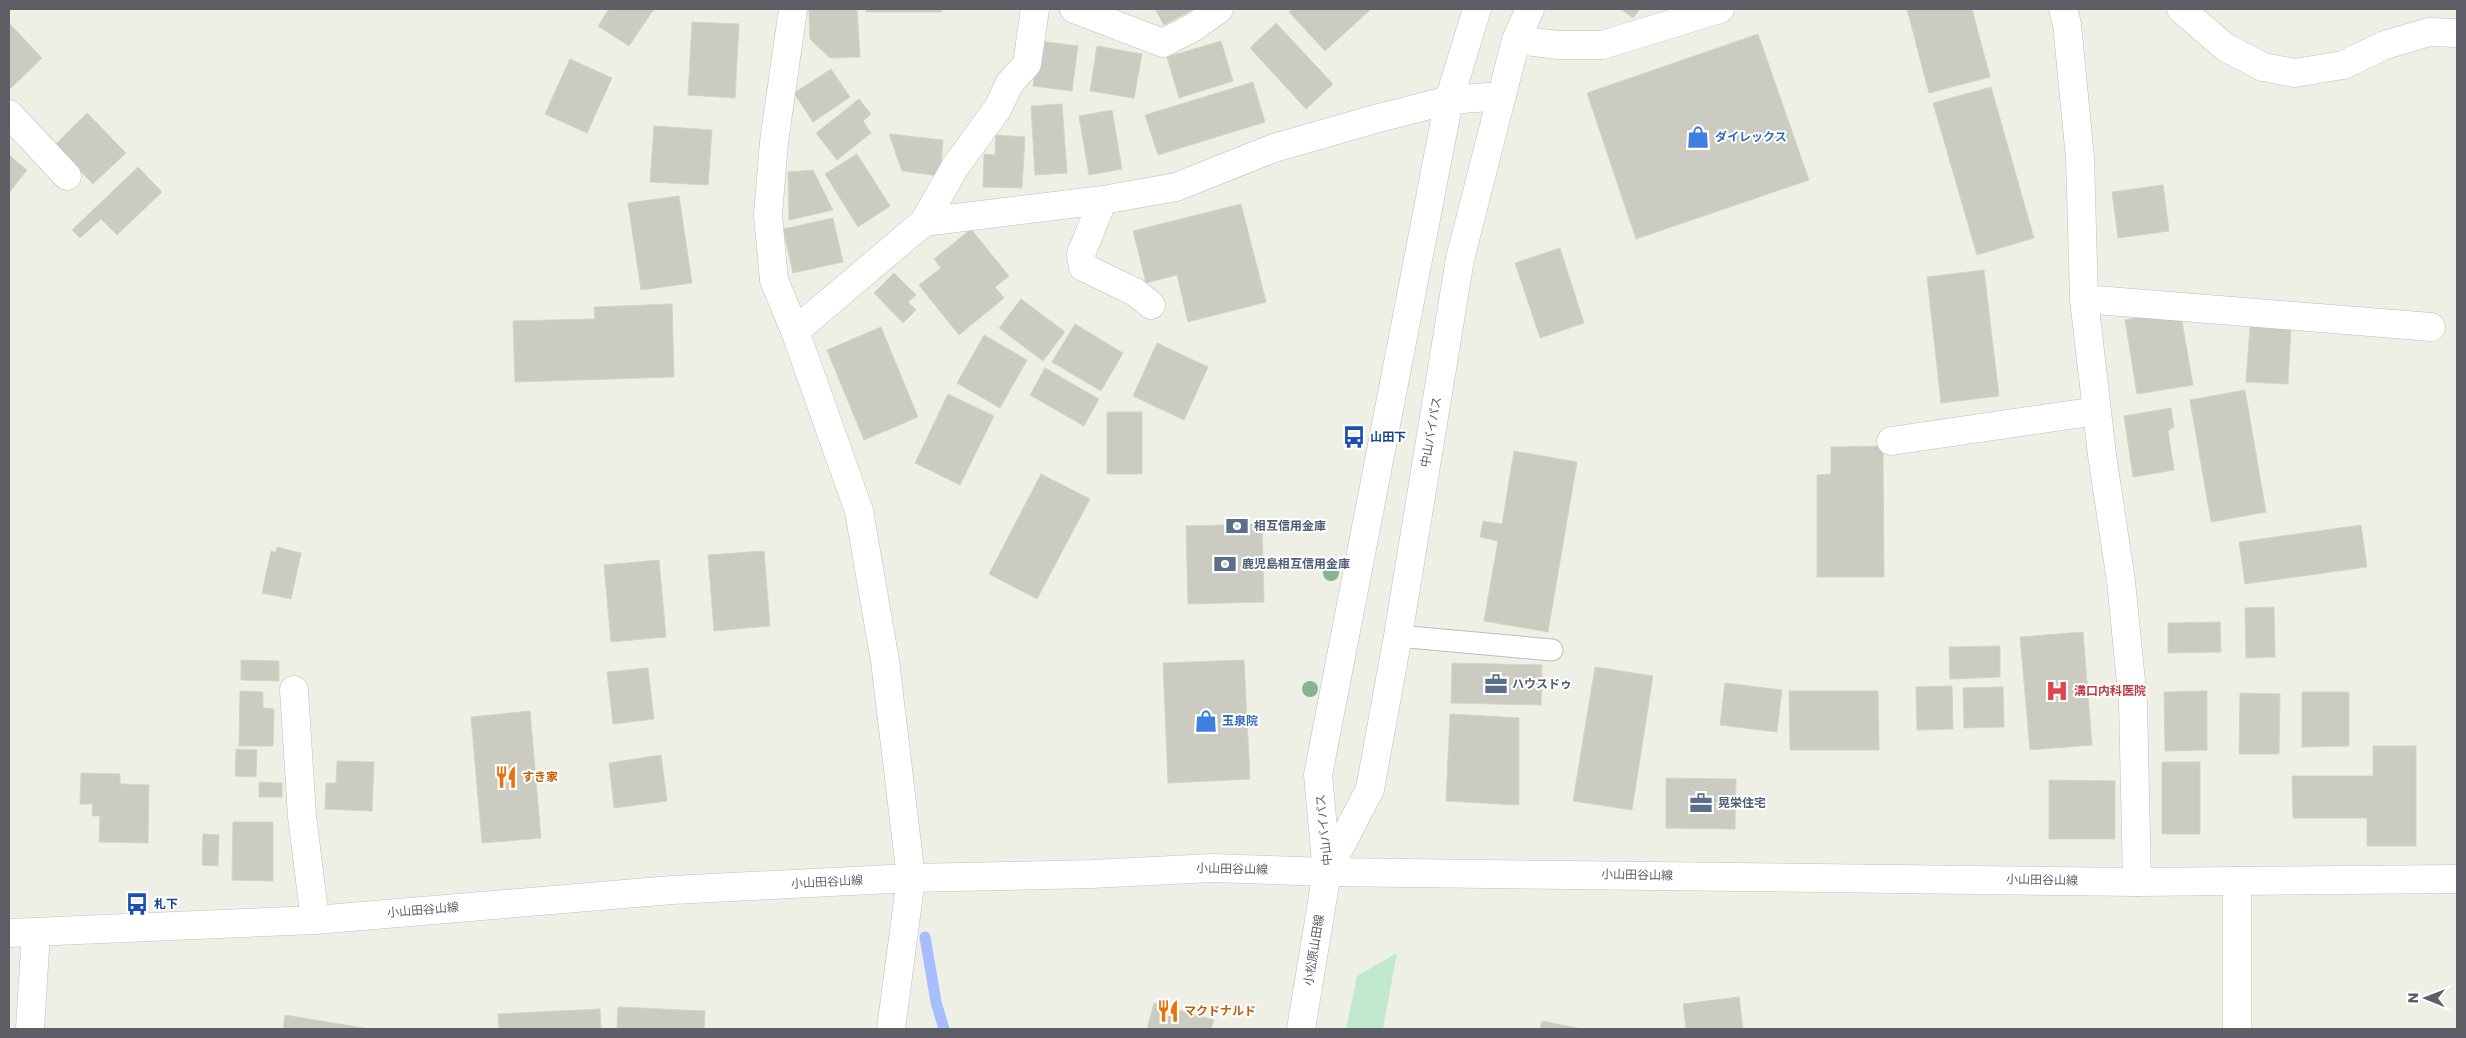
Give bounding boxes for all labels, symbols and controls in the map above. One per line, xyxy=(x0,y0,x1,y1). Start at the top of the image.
shop icon: ダイレックス xyxy=(1685,124,1711,150)
place label: ダイレックス xyxy=(1715,128,1787,145)
street label: 中山バイパス xyxy=(1416,395,1445,469)
bus stop icon: 山田下 xyxy=(1341,424,1367,450)
place label: 山田下 xyxy=(1370,428,1406,445)
bank icon: 相互信用金庫 xyxy=(1224,513,1250,539)
place label: 相互信用金庫 xyxy=(1254,517,1326,534)
bank icon: 鹿児島相互信用金庫 xyxy=(1212,551,1238,577)
place label: 鹿児島相互信用金庫 xyxy=(1242,555,1350,572)
office icon: ハウスドゥ xyxy=(1483,671,1509,697)
place label: ハウスドゥ xyxy=(1512,675,1572,692)
hospital icon: 溝口内科医院 xyxy=(2044,678,2070,704)
place label: 溝口内科医院 xyxy=(2074,682,2146,699)
shop icon: 玉泉院 xyxy=(1193,708,1219,734)
place label: 玉泉院 xyxy=(1222,712,1258,729)
restaurant icon: すき家 xyxy=(493,764,519,790)
place label: すき家 xyxy=(522,768,558,785)
office icon: 晃栄住宅 xyxy=(1688,790,1714,816)
street label: 中山バイパス xyxy=(1311,793,1336,867)
place label: 晃栄住宅 xyxy=(1718,794,1766,811)
street label: 小山田谷山線 xyxy=(1196,859,1268,878)
street label: 小山田谷山線 xyxy=(1601,865,1673,884)
street label: 小山田谷山線 xyxy=(2006,870,2078,889)
street label: 小山田谷山線 xyxy=(791,871,863,892)
bus stop icon: 札下 xyxy=(124,891,150,917)
place label: 札下 xyxy=(154,895,178,912)
street label: 小山田谷山線 xyxy=(386,898,460,921)
street label: 小松原山田線 xyxy=(1299,913,1328,987)
north arrow xyxy=(2401,973,2451,1023)
text: N xyxy=(2403,992,2423,1003)
restaurant icon: マクドナルド xyxy=(1155,998,1181,1024)
place label: マクドナルド xyxy=(1184,1002,1256,1019)

